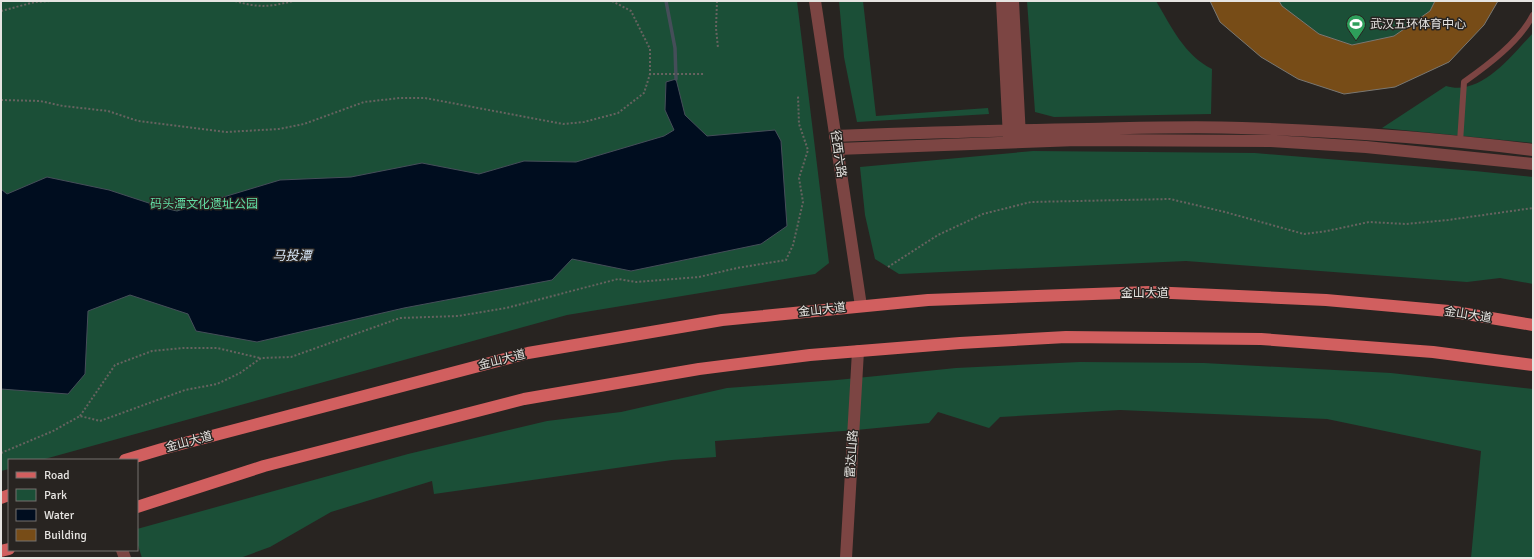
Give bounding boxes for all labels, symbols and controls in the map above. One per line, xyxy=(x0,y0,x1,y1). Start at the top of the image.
sports icon: 武汉五环体育中心 xyxy=(1345,13,1367,41)
place label: 武汉五环体育中心 xyxy=(1370,17,1466,32)
street label: 径西六路 xyxy=(827,129,849,179)
park label: 码头潭文化遗址公园 xyxy=(150,197,258,212)
water label: 马投潭 xyxy=(272,248,313,264)
street label: 金山大道 xyxy=(1121,286,1169,301)
street label: 金山大道 xyxy=(797,300,847,320)
street label: 金山大道 xyxy=(1443,304,1493,326)
street label: 金山大道 xyxy=(477,347,527,373)
street label: 金山大道 xyxy=(164,429,214,455)
street label: 雷达山路 xyxy=(843,430,861,478)
legend xyxy=(8,459,138,551)
text: Road xyxy=(44,468,70,483)
text: Park xyxy=(44,488,67,503)
text: Water xyxy=(44,508,75,523)
text: Building xyxy=(44,528,87,543)

